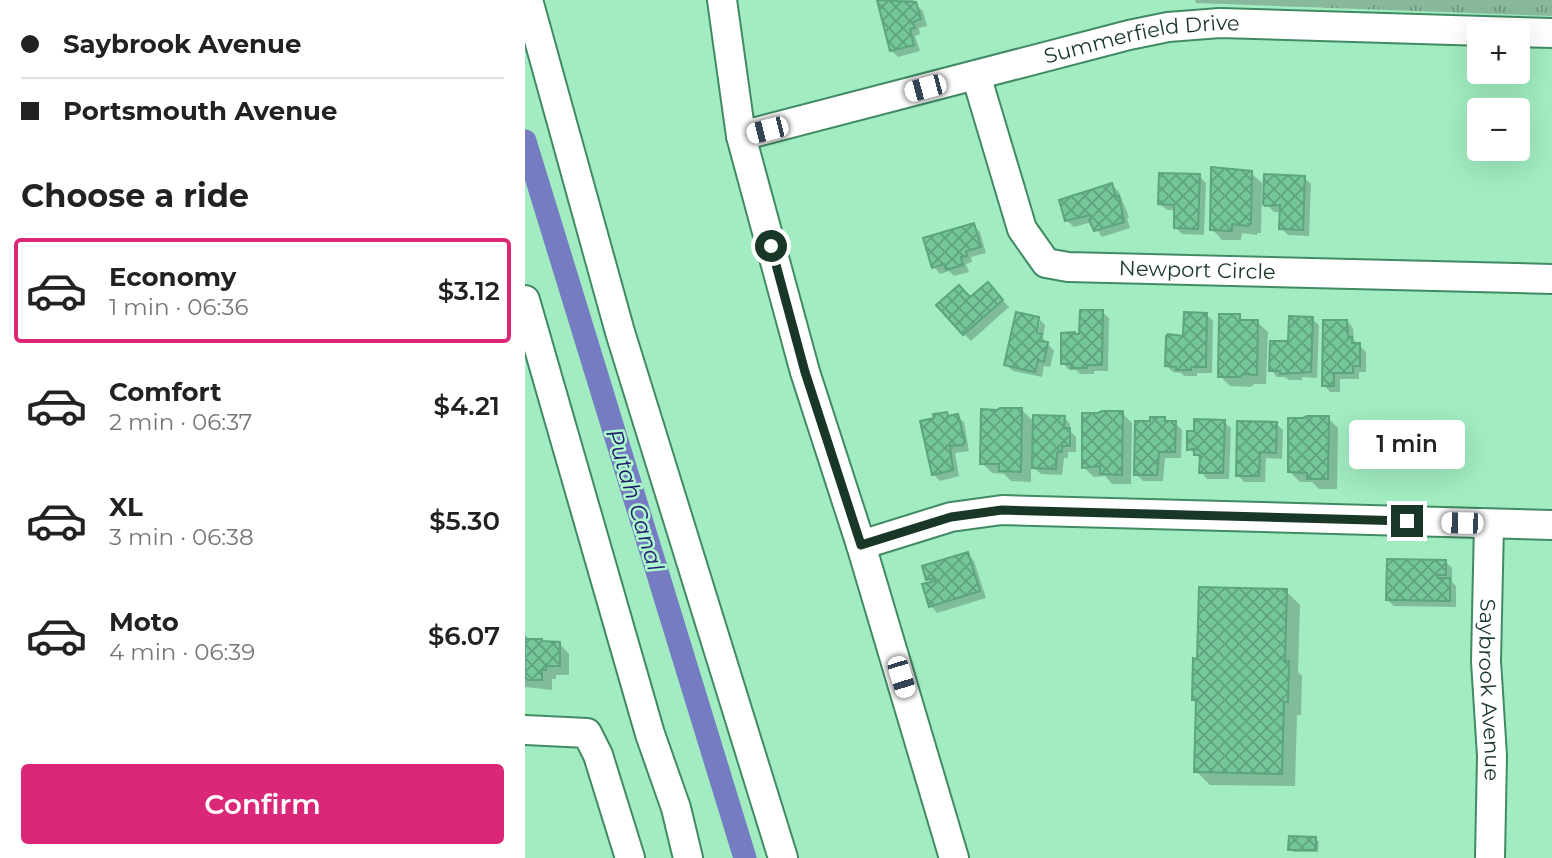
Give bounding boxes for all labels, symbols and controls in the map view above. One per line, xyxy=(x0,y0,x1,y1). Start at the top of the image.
street label: Summerfield Drive xyxy=(1041,10,1240,69)
map controls xyxy=(1467,21,1530,161)
button: + xyxy=(1467,21,1530,84)
text: Saybrook Avenue xyxy=(63,28,301,60)
car xyxy=(902,72,949,104)
text: Portsmouth Avenue xyxy=(63,95,337,127)
button: − xyxy=(1467,98,1530,161)
car xyxy=(745,115,790,145)
text: Choose a ride xyxy=(21,176,249,215)
route start xyxy=(755,230,787,262)
street label: Newport Circle xyxy=(1119,255,1276,284)
icon: car xyxy=(25,259,88,322)
text: Economy xyxy=(109,261,236,293)
text: $3.12 xyxy=(438,275,500,307)
text: 1 min · 06:36 xyxy=(109,293,248,321)
icon: car xyxy=(25,374,88,437)
text: Comfort xyxy=(109,376,221,408)
text: $4.21 xyxy=(434,390,500,422)
text: 2 min · 06:37 xyxy=(109,408,252,436)
callout: 1 min xyxy=(1349,420,1465,468)
water label: Putah Canal xyxy=(600,426,670,575)
text: 1 min xyxy=(1376,430,1438,458)
icon: car xyxy=(25,489,88,552)
text: XL xyxy=(109,491,143,523)
text: $5.30 xyxy=(429,505,500,537)
route end xyxy=(1391,505,1423,537)
car xyxy=(1441,512,1484,534)
text: 3 min · 06:38 xyxy=(109,523,254,551)
street label: Saybrook Avenue xyxy=(1474,599,1505,781)
icon: car xyxy=(25,604,88,667)
text: Moto xyxy=(109,606,179,638)
text: $6.07 xyxy=(428,620,500,652)
text: 4 min · 06:39 xyxy=(109,638,255,666)
car xyxy=(885,654,918,700)
button: Confirm xyxy=(21,764,504,844)

